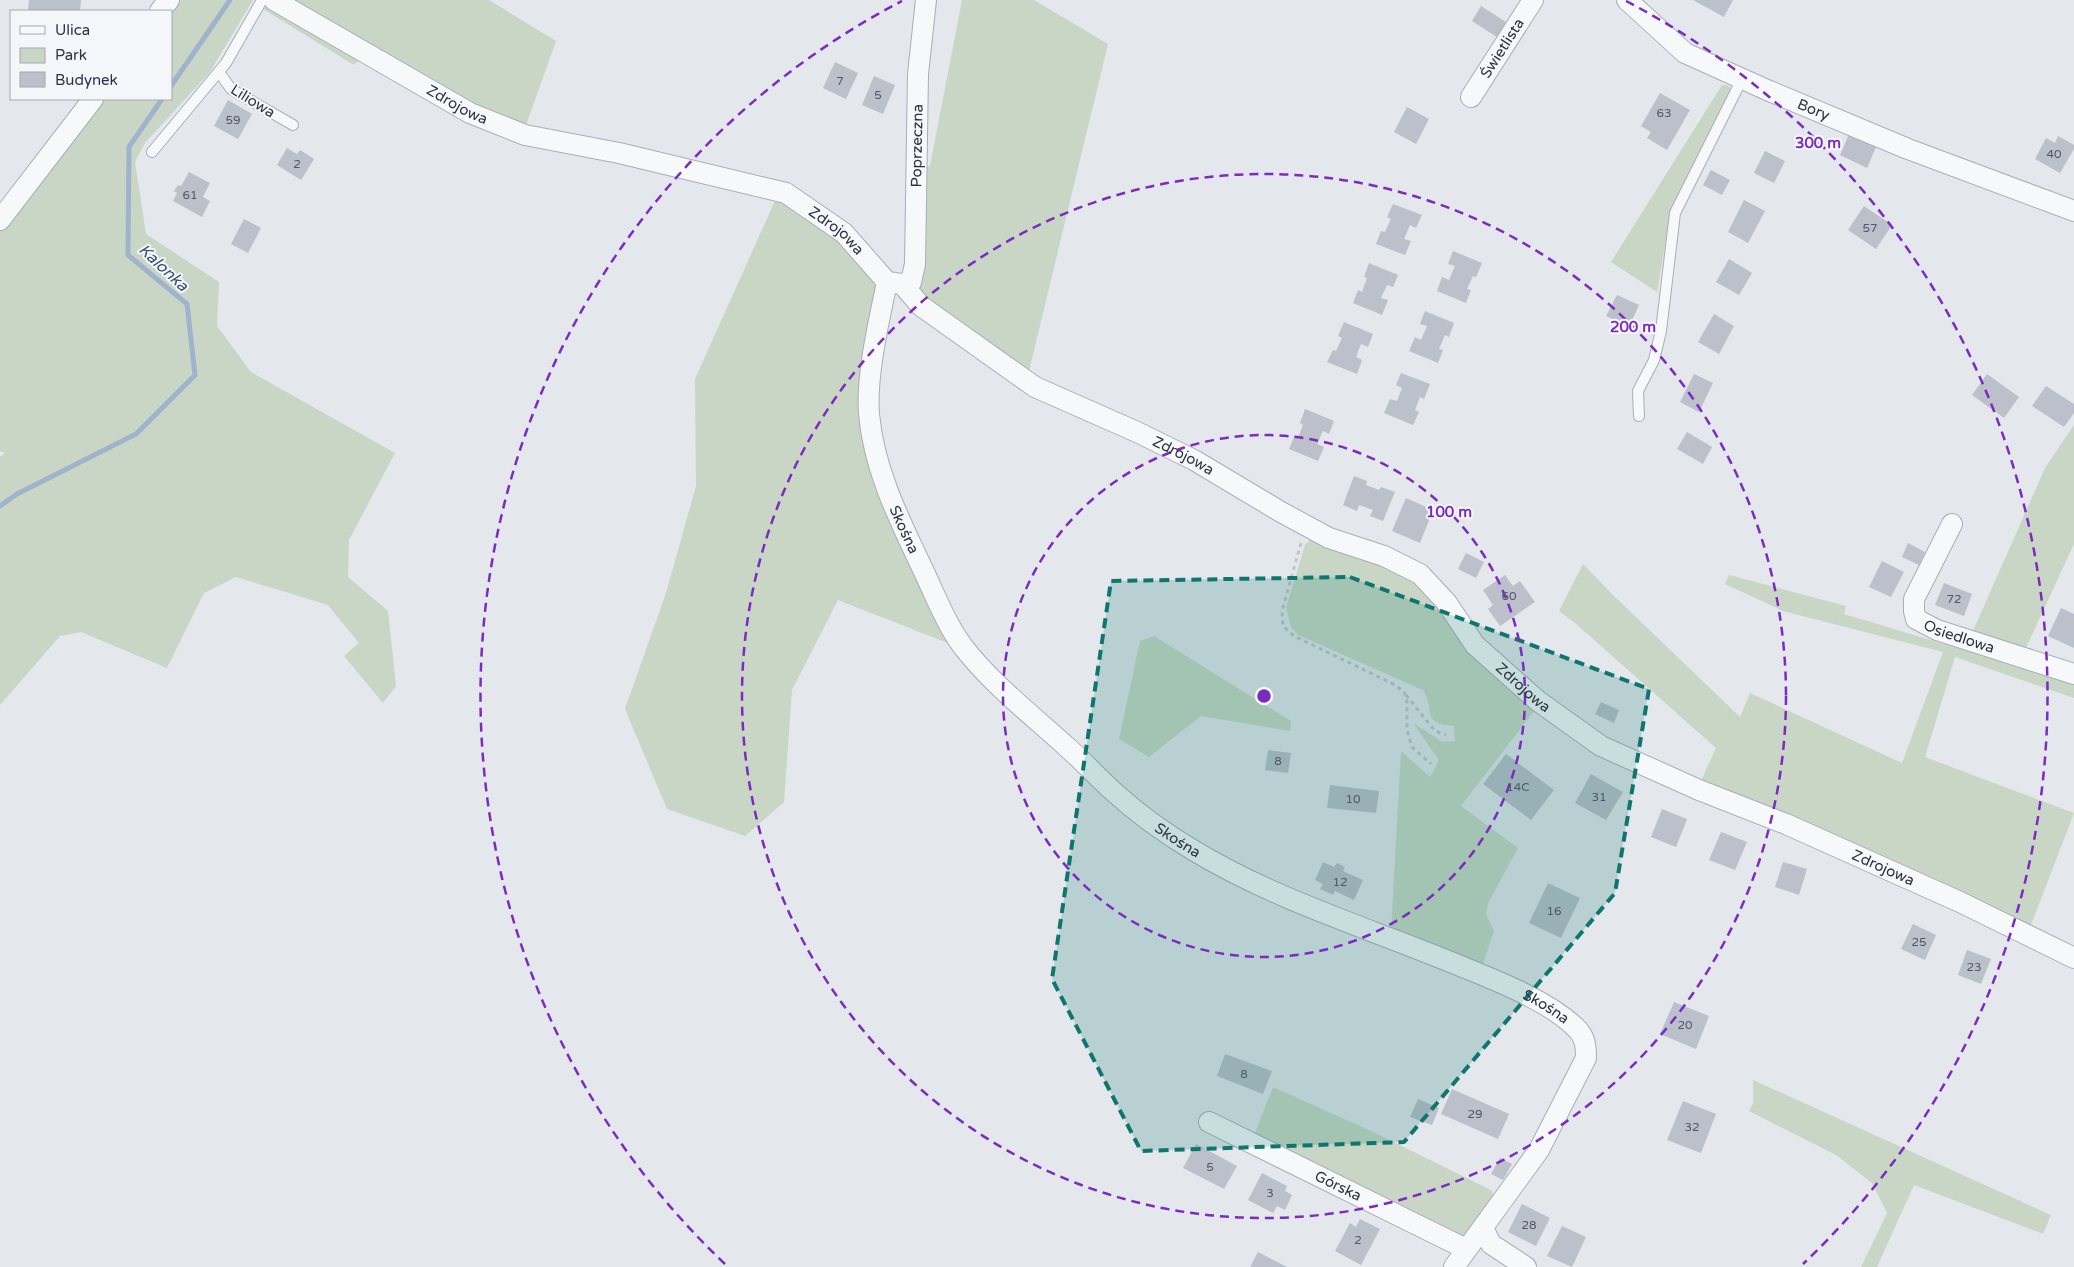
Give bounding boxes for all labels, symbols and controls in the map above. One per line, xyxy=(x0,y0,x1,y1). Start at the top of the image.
legend xyxy=(10,10,172,100)
street label: Świetlista xyxy=(1476,15,1528,81)
text: Ulica xyxy=(55,21,90,39)
text: Park xyxy=(55,46,87,64)
text: Budynek xyxy=(55,71,118,89)
house number: 7 xyxy=(836,74,844,88)
street label: Liliowa xyxy=(227,80,279,122)
street label: Zdrojowa xyxy=(423,81,490,128)
house number: 5 xyxy=(874,88,882,102)
street label: Bory xyxy=(1795,95,1832,124)
street label: Poprzeczna xyxy=(907,104,927,187)
house number: 63 xyxy=(1656,106,1672,120)
house number: 59 xyxy=(225,113,241,127)
text: 300 m xyxy=(1795,134,1841,152)
house number: 40 xyxy=(2046,147,2062,161)
house number: 2 xyxy=(293,157,301,171)
house number: 61 xyxy=(182,188,198,202)
street label: Zdrojowa xyxy=(805,202,868,258)
house number: 57 xyxy=(1862,221,1878,235)
water label: Kalonka xyxy=(134,240,193,296)
text: 200 m xyxy=(1610,318,1656,336)
street label: Zdrojowa xyxy=(1150,432,1217,479)
street label: Skośna xyxy=(886,503,923,557)
text: 100 m xyxy=(1426,503,1472,521)
house number: 60 xyxy=(1501,589,1517,603)
house number: 72 xyxy=(1946,592,1962,606)
street label: Osiedlowa xyxy=(1920,616,1997,657)
street label: Zdrojowa xyxy=(1492,659,1554,716)
centre of rings xyxy=(1255,687,1273,705)
house number: 8 xyxy=(1274,754,1282,768)
house number: 14C xyxy=(1506,780,1530,794)
house number: 31 xyxy=(1591,790,1607,804)
house number: 10 xyxy=(1345,792,1361,806)
street label: Skośna xyxy=(1151,819,1204,862)
street label: Zdrojowa xyxy=(1849,846,1918,890)
house number: 12 xyxy=(1332,875,1348,889)
house number: 16 xyxy=(1546,904,1562,918)
house number: 25 xyxy=(1911,935,1927,949)
house number: 23 xyxy=(1966,960,1982,974)
street label: Skośna xyxy=(1520,986,1573,1027)
house number: 20 xyxy=(1677,1018,1693,1032)
house number: 8 xyxy=(1240,1067,1248,1081)
house number: 29 xyxy=(1467,1107,1483,1121)
house number: 32 xyxy=(1684,1120,1700,1134)
house number: 5 xyxy=(1206,1160,1214,1174)
street label: Górska xyxy=(1312,1167,1364,1205)
house number: 3 xyxy=(1266,1186,1274,1200)
house number: 28 xyxy=(1521,1218,1537,1232)
house number: 2 xyxy=(1354,1233,1362,1247)

